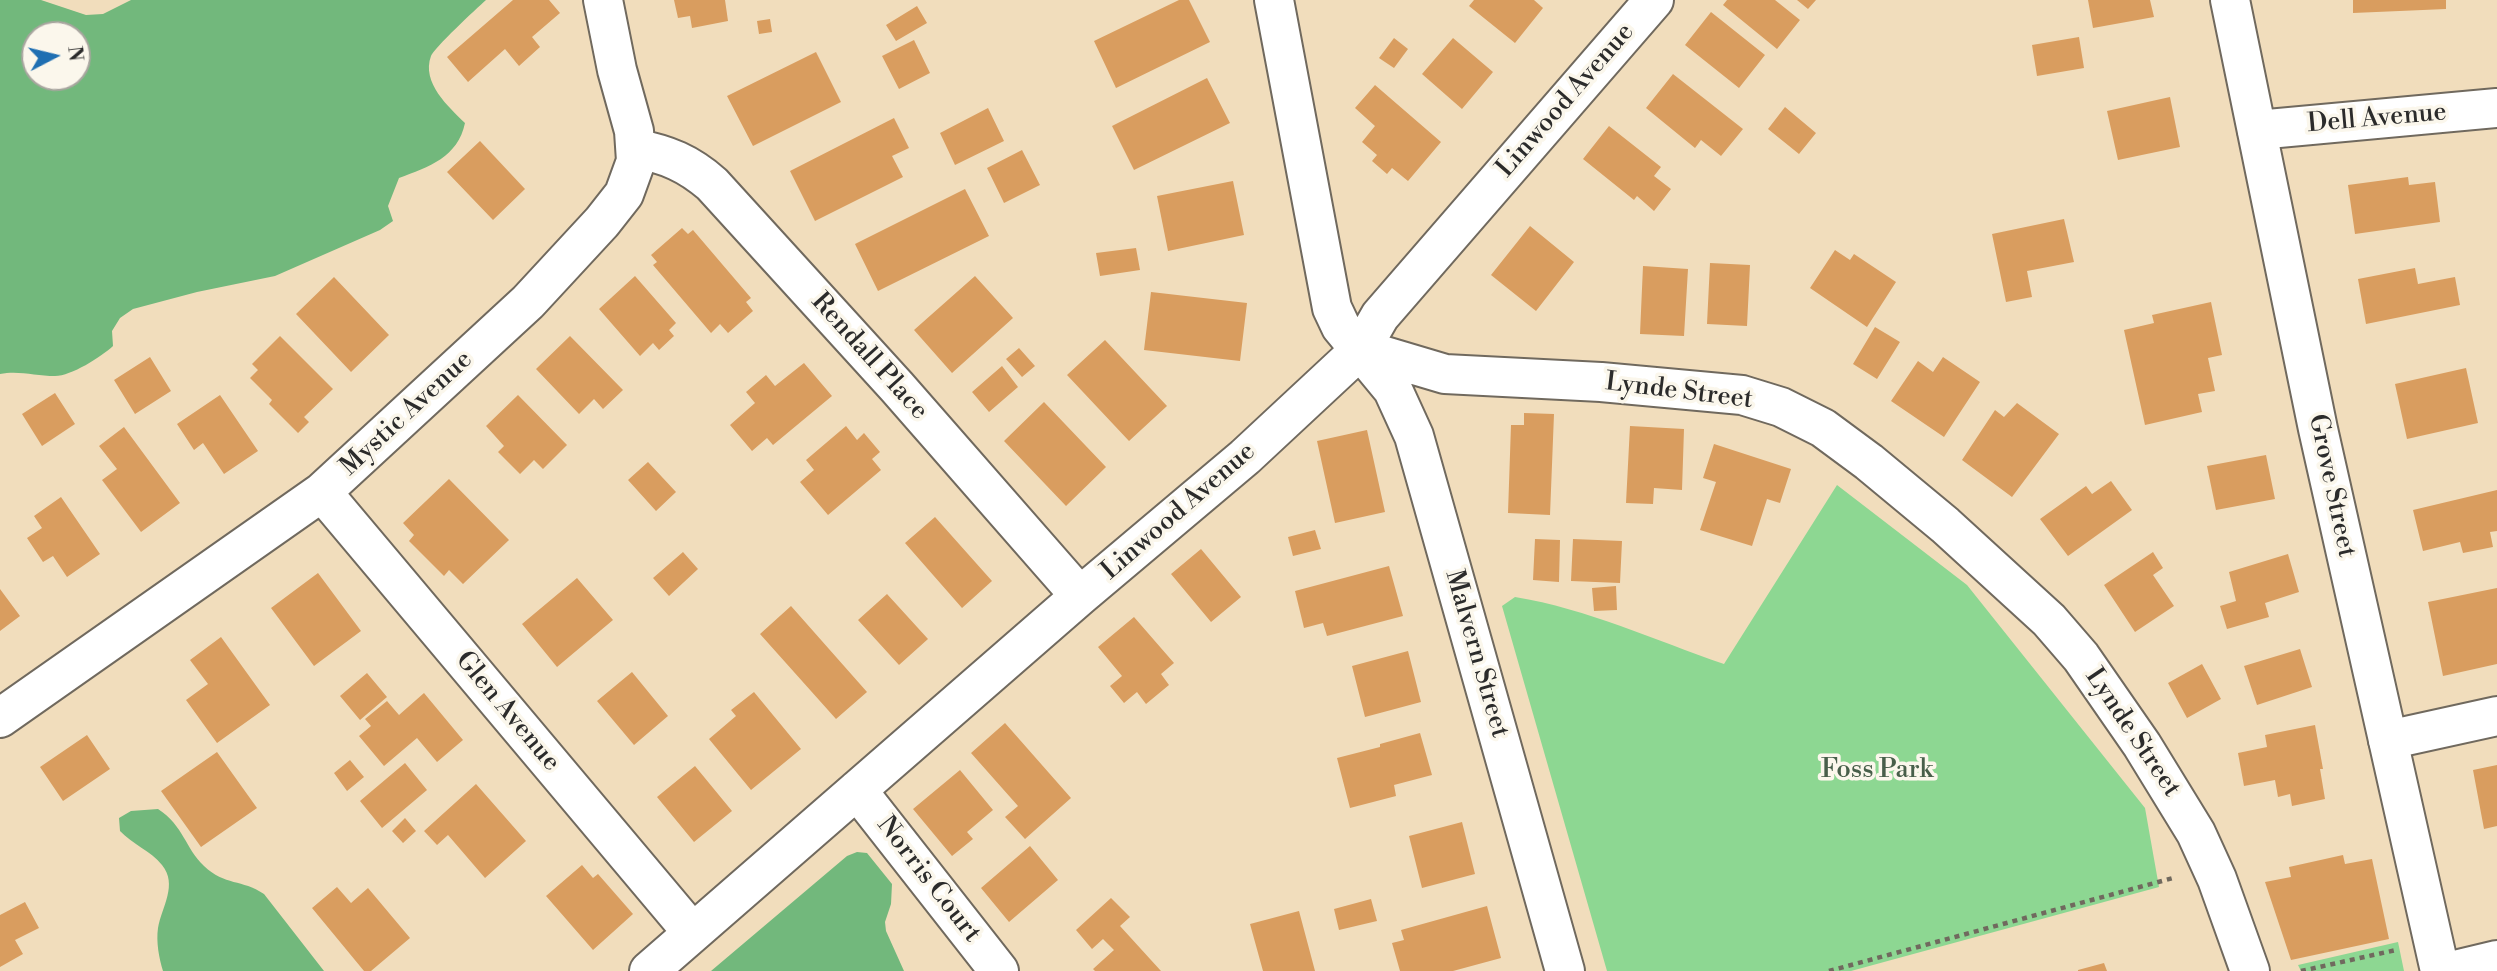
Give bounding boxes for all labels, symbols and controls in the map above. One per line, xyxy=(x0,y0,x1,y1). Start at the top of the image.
street label: Linwood Avenue xyxy=(1491,18,1641,184)
north arrow xyxy=(21,21,91,91)
text: N xyxy=(62,45,88,63)
street label: Dell Avenue xyxy=(2306,97,2448,141)
street label: Rendall Place xyxy=(804,287,934,427)
street label: Mystic Avenue xyxy=(334,345,480,483)
street label: Lynde Street xyxy=(1603,367,1755,417)
street label: Grove Street xyxy=(2301,411,2361,561)
street label: Linwood Avenue xyxy=(1096,437,1262,587)
street label: Malvern Street xyxy=(1437,567,1515,741)
street label: Glen Avenue xyxy=(448,646,566,778)
street label: Lynde Street xyxy=(2078,663,2186,803)
park label: Foss Park xyxy=(1821,755,1933,787)
street label: Norris Court xyxy=(869,811,987,949)

